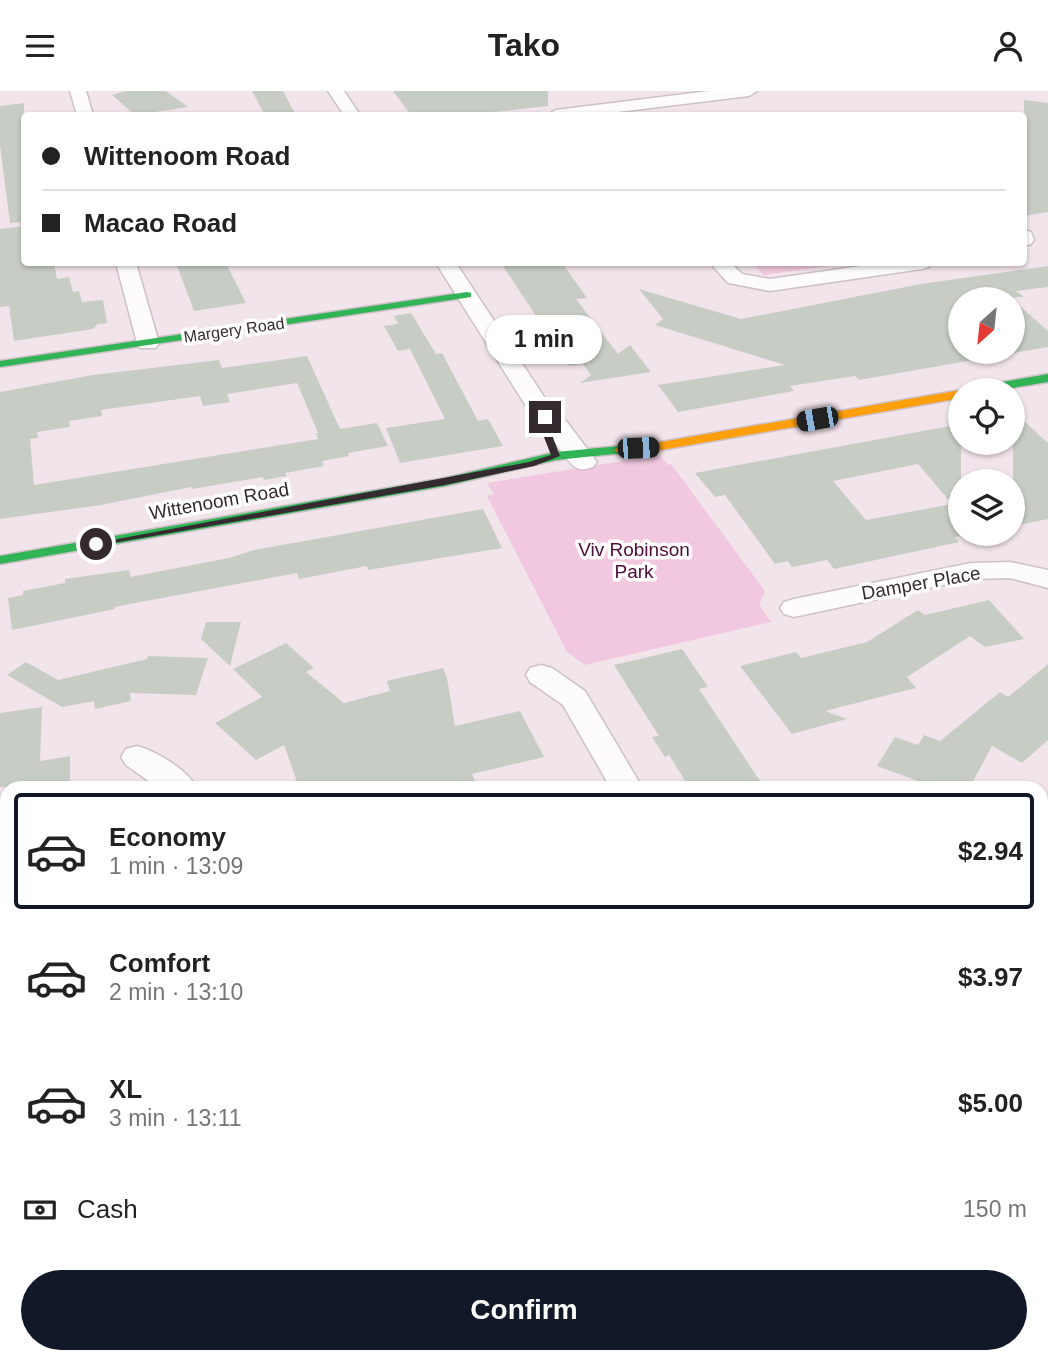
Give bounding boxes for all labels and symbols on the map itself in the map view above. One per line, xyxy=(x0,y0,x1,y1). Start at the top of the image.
north arrow xyxy=(948,287,1026,364)
street label: Margery Road xyxy=(183,315,285,345)
callout: 1 min xyxy=(487,315,603,365)
route end xyxy=(529,401,561,433)
car xyxy=(795,405,840,433)
car xyxy=(617,437,660,459)
street label: Wittenoom Road xyxy=(147,478,291,524)
route start xyxy=(80,528,112,560)
park label: Viv Robinson Park xyxy=(578,539,690,582)
street label: Damper Place xyxy=(860,562,982,604)

